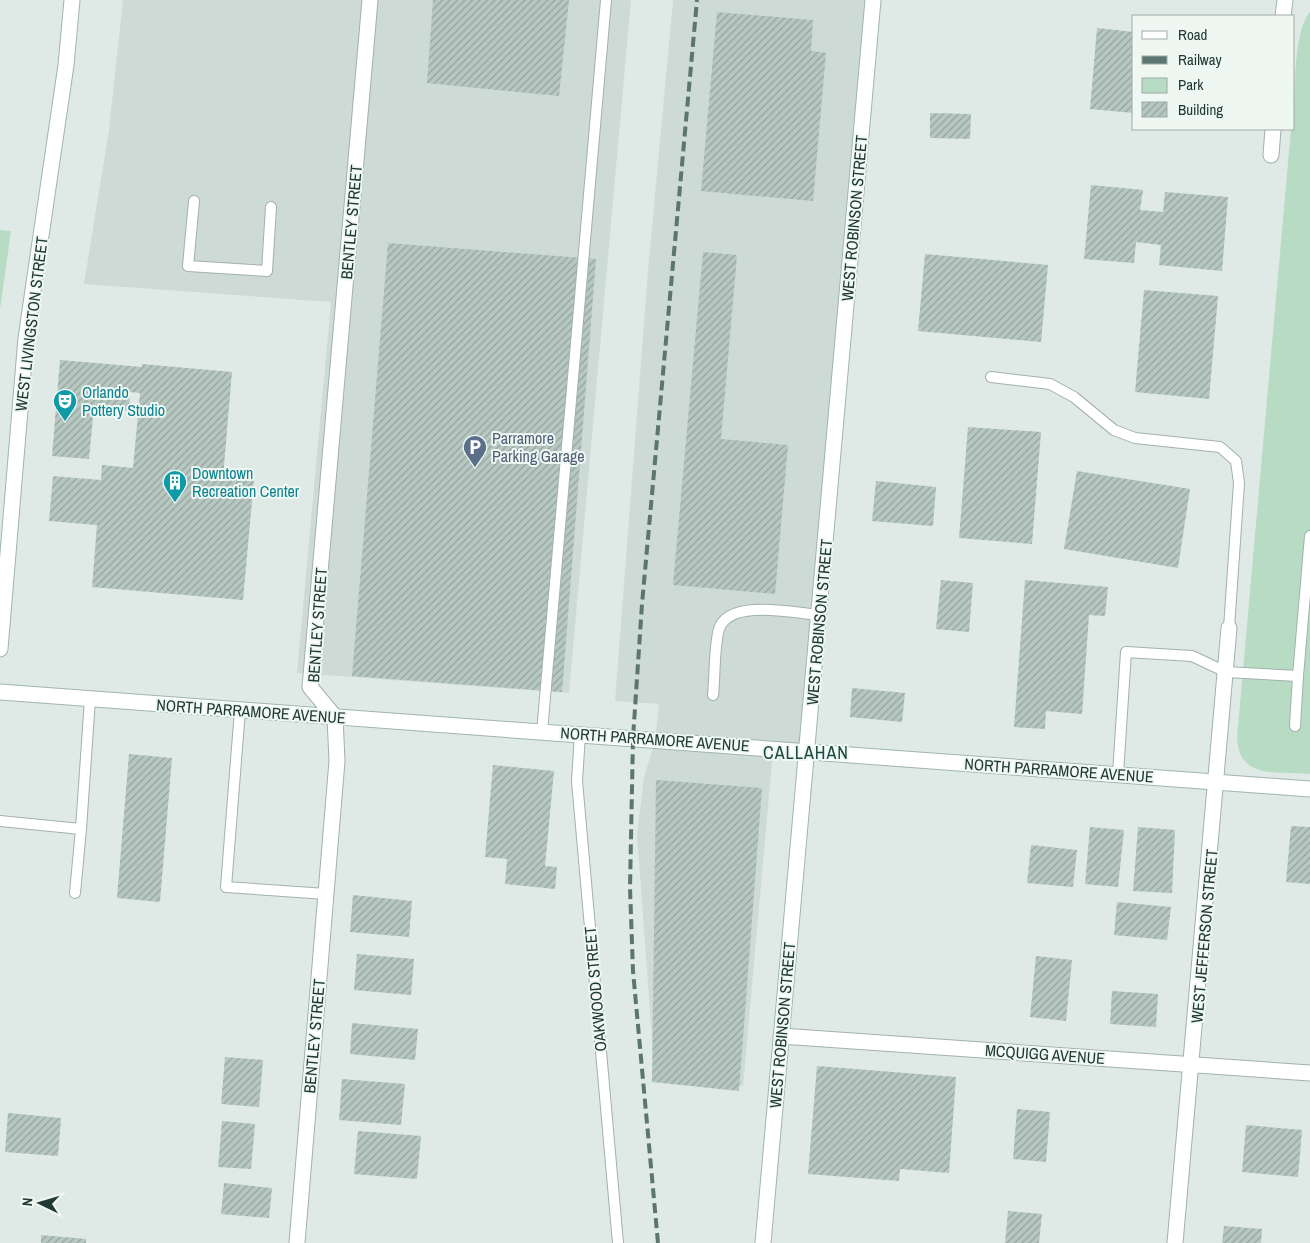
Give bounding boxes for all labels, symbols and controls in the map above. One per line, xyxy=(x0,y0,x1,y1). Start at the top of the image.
legend xyxy=(1132,15,1295,130)
text: Road xyxy=(1178,24,1207,45)
text: Railway xyxy=(1178,49,1223,70)
text: Park xyxy=(1178,74,1204,95)
text: Building xyxy=(1178,99,1223,120)
street label: WEST ROBINSON STREET xyxy=(836,134,872,302)
street label: BENTLEY STREET xyxy=(335,164,367,280)
street label: WEST LIVINGSTON STREET xyxy=(9,235,53,413)
place label: Orlando Pottery Studio xyxy=(82,381,165,421)
theatre icon: Orlando Pottery Studio xyxy=(52,388,78,422)
place label: Parramore Parking Garage xyxy=(492,427,585,467)
parking icon: Parramore Parking Garage xyxy=(462,434,488,468)
place label: Downtown Recreation Center xyxy=(192,462,300,502)
building icon: Downtown Recreation Center xyxy=(162,469,188,503)
street label: WEST ROBINSON STREET xyxy=(801,538,837,706)
street label: BENTLEY STREET xyxy=(302,567,332,683)
street label: NORTH PARRAMORE AVENUE xyxy=(156,693,346,729)
street label: NORTH PARRAMORE AVENUE xyxy=(560,721,750,757)
district label: CALLAHAN xyxy=(763,740,849,765)
street label: NORTH PARRAMORE AVENUE xyxy=(964,752,1154,788)
street label: WEST JEFFERSON STREET xyxy=(1185,848,1223,1024)
street label: OAKWOOD STREET xyxy=(579,926,611,1052)
street label: WEST ROBINSON STREET xyxy=(764,941,800,1109)
street label: BENTLEY STREET xyxy=(298,978,330,1094)
street label: MCQUIGG AVENUE xyxy=(984,1039,1106,1069)
north arrow xyxy=(15,1178,65,1228)
text: N xyxy=(18,1197,36,1207)

